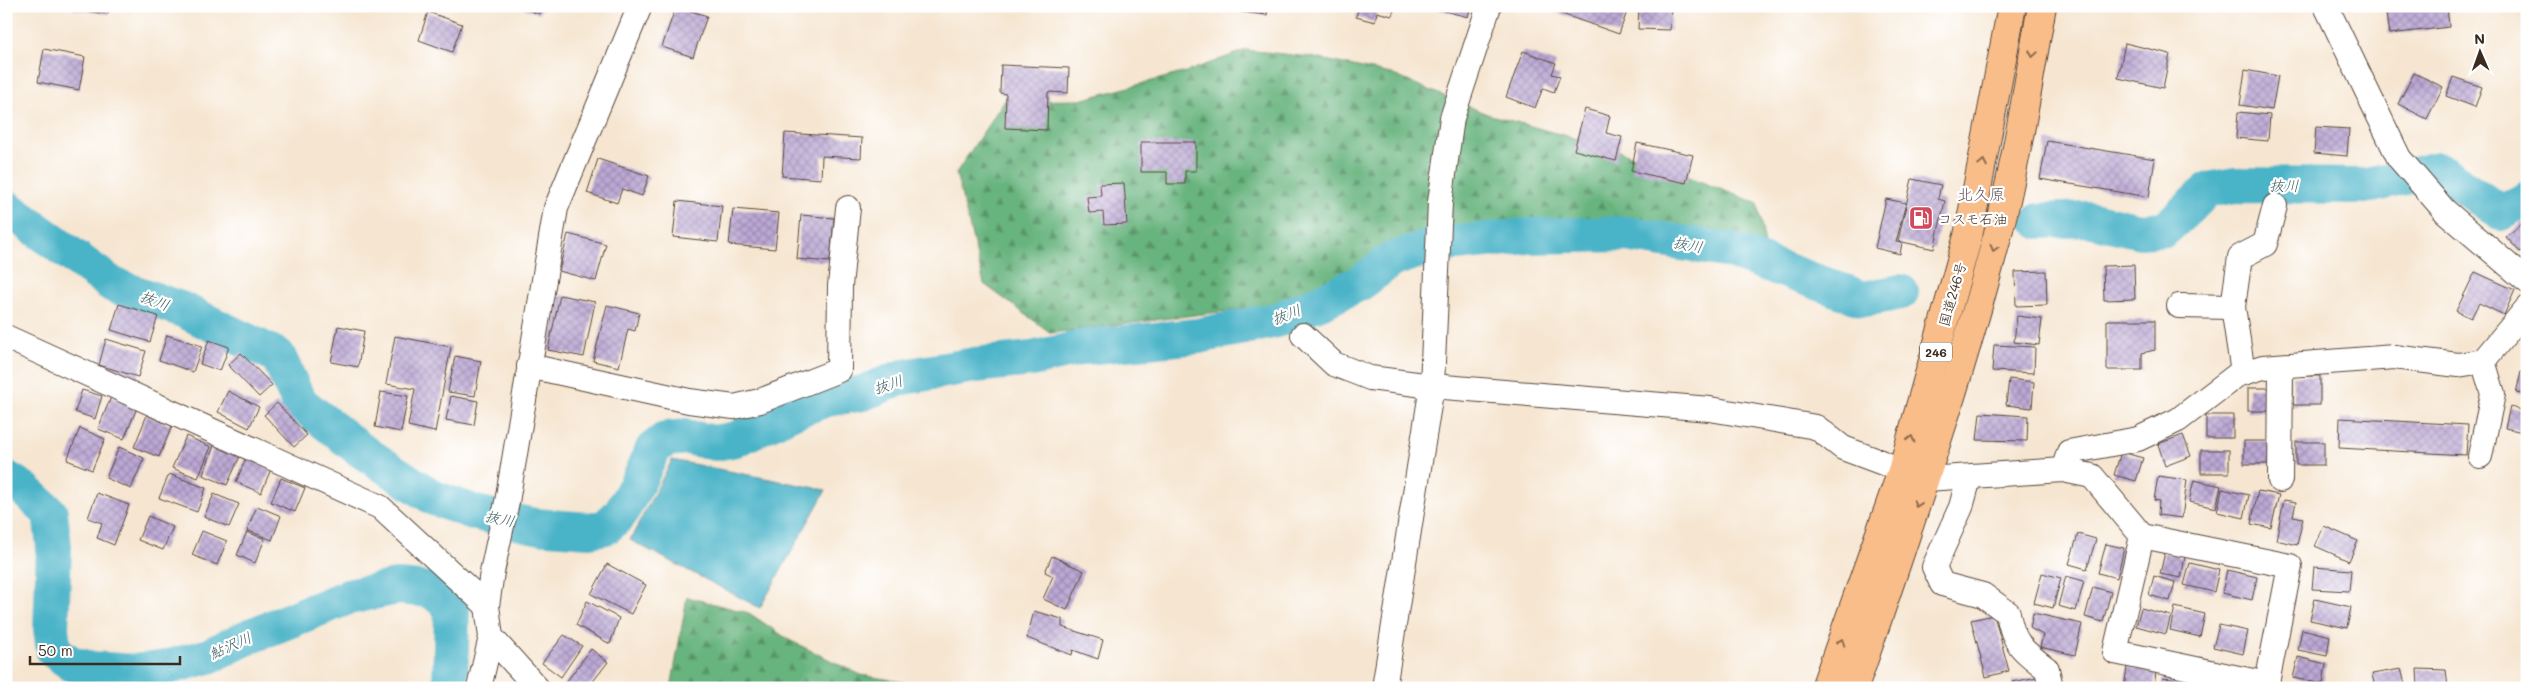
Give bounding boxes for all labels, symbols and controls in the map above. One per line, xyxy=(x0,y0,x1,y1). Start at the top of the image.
north arrow xyxy=(2456,28,2506,78)
text: N xyxy=(2474,29,2485,48)
one-way arrow xyxy=(2029,50,2039,59)
one-way arrow xyxy=(1977,158,1988,167)
water label: 抜川 xyxy=(2269,175,2299,195)
district label: 北久原 xyxy=(1957,183,2005,204)
fuel station icon: コスモ石油 xyxy=(1908,205,1934,231)
place label: コスモ石油 xyxy=(1938,209,2007,228)
water label: 抜川 xyxy=(1671,232,1705,256)
one-way arrow xyxy=(1989,243,1999,251)
street label: 国道246号 xyxy=(1934,259,1970,329)
water label: 抜川 xyxy=(137,285,173,315)
water label: 抜川 xyxy=(1268,299,1304,329)
road number: 246 xyxy=(1920,342,1952,362)
water label: 抜川 xyxy=(871,370,905,398)
one-way arrow xyxy=(1906,435,1916,443)
one-way arrow xyxy=(1913,499,1923,508)
water label: 抜川 xyxy=(483,505,517,531)
water label: 鮎沢川 xyxy=(205,627,255,663)
scale bar xyxy=(30,634,180,666)
one-way arrow xyxy=(1835,638,1845,647)
text: 50 m xyxy=(38,640,73,660)

